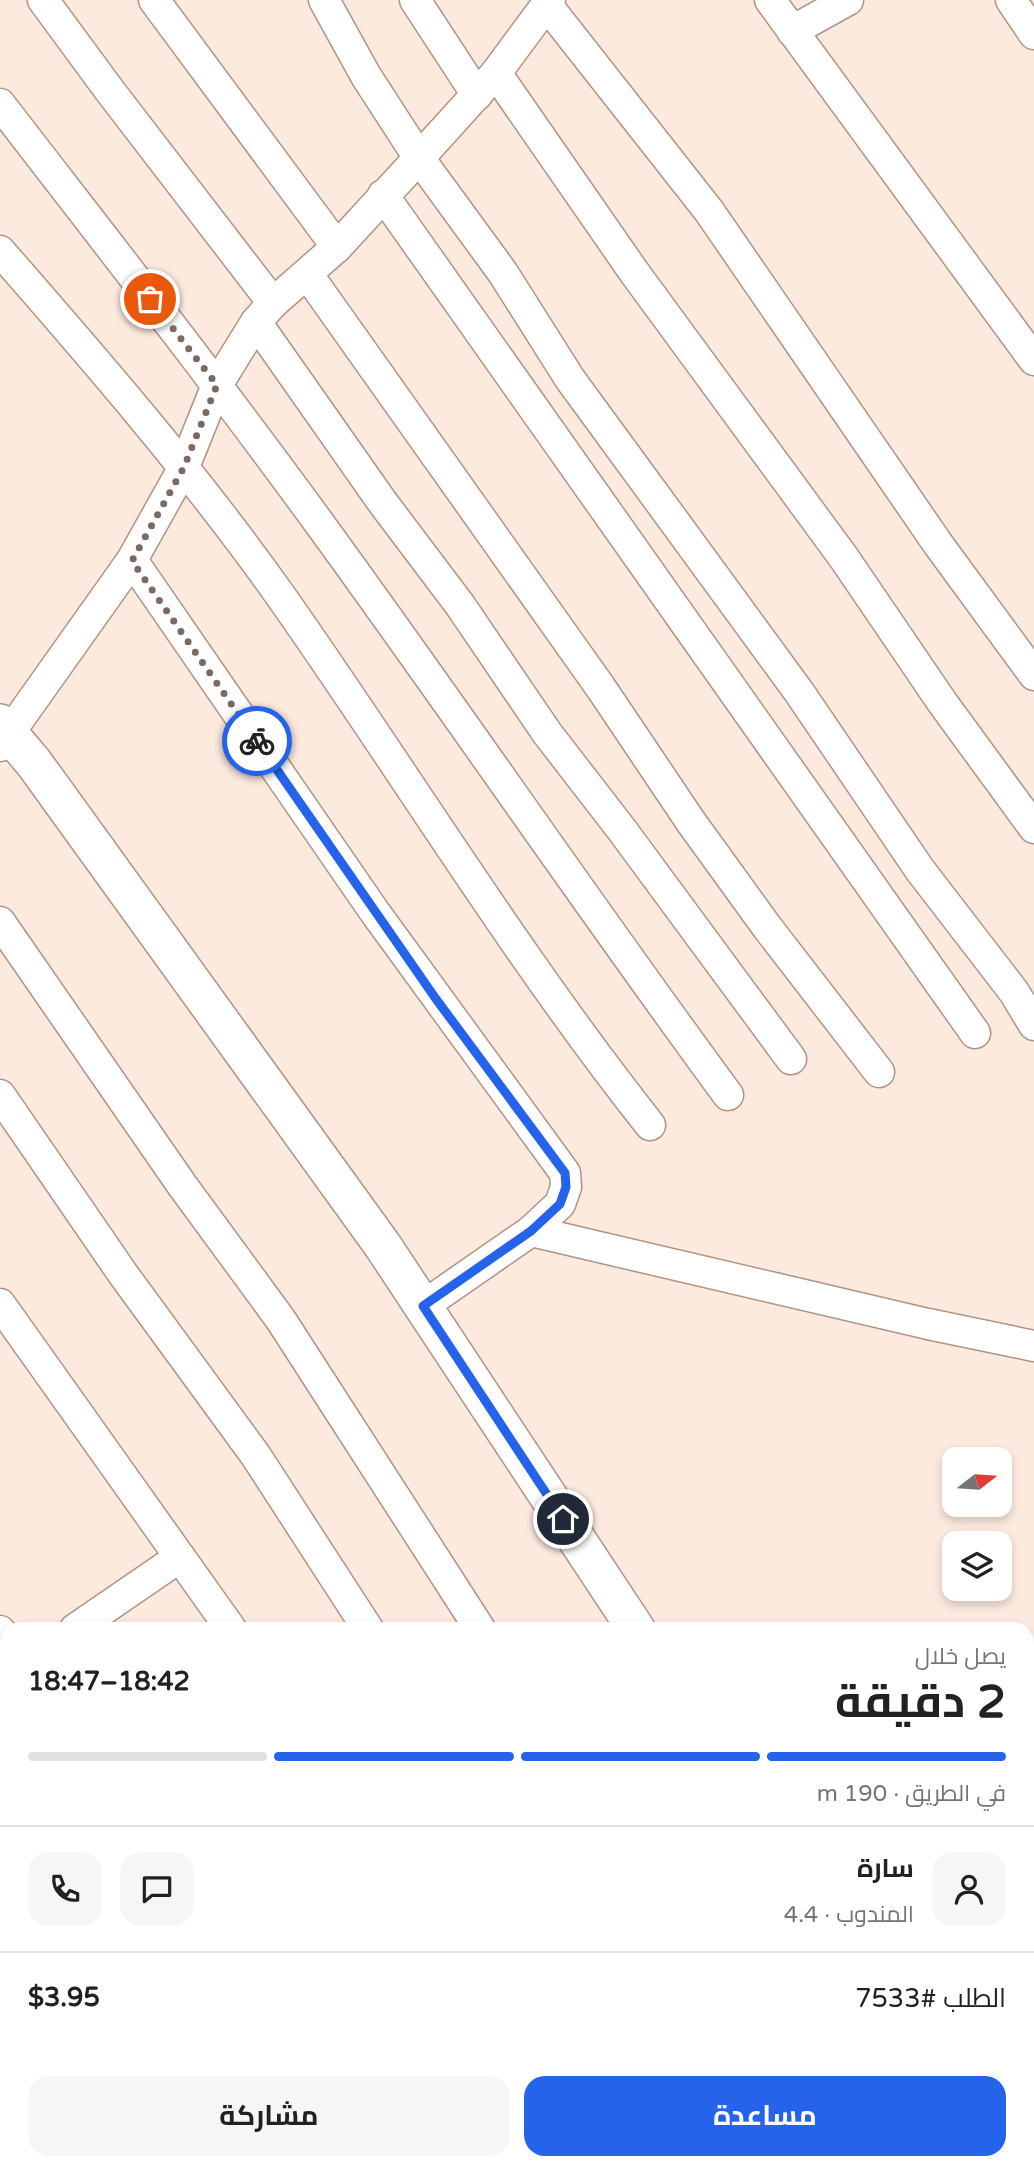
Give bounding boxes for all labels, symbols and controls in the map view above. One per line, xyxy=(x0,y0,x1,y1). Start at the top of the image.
pin xyxy=(120,269,180,329)
icon: bag xyxy=(131,280,169,318)
courier xyxy=(222,706,292,776)
icon: bike xyxy=(238,722,276,760)
north arrow xyxy=(942,1447,1012,1517)
map controls xyxy=(942,1447,1012,1601)
pin xyxy=(533,1489,593,1549)
icon: home xyxy=(544,1500,582,1538)
button: layers xyxy=(942,1531,1012,1601)
text: يصل خلال xyxy=(915,1643,1006,1671)
text: 18:42–18:47 xyxy=(28,1666,190,1697)
text: 2 دقيقة xyxy=(835,1675,1006,1730)
text: في الطريق · 190 m xyxy=(817,1780,1006,1808)
button: phone xyxy=(28,1852,102,1926)
button: chat xyxy=(120,1852,194,1926)
button: person xyxy=(932,1852,1006,1926)
text: سارة xyxy=(857,1853,914,1884)
text: المندوب · 4.4 xyxy=(784,1901,914,1929)
text: $3.95 xyxy=(28,1982,100,2013)
text: الطلب #7533 xyxy=(855,1983,1006,2014)
button: مشاركة xyxy=(28,2076,510,2156)
button: مساعدة xyxy=(524,2076,1006,2156)

